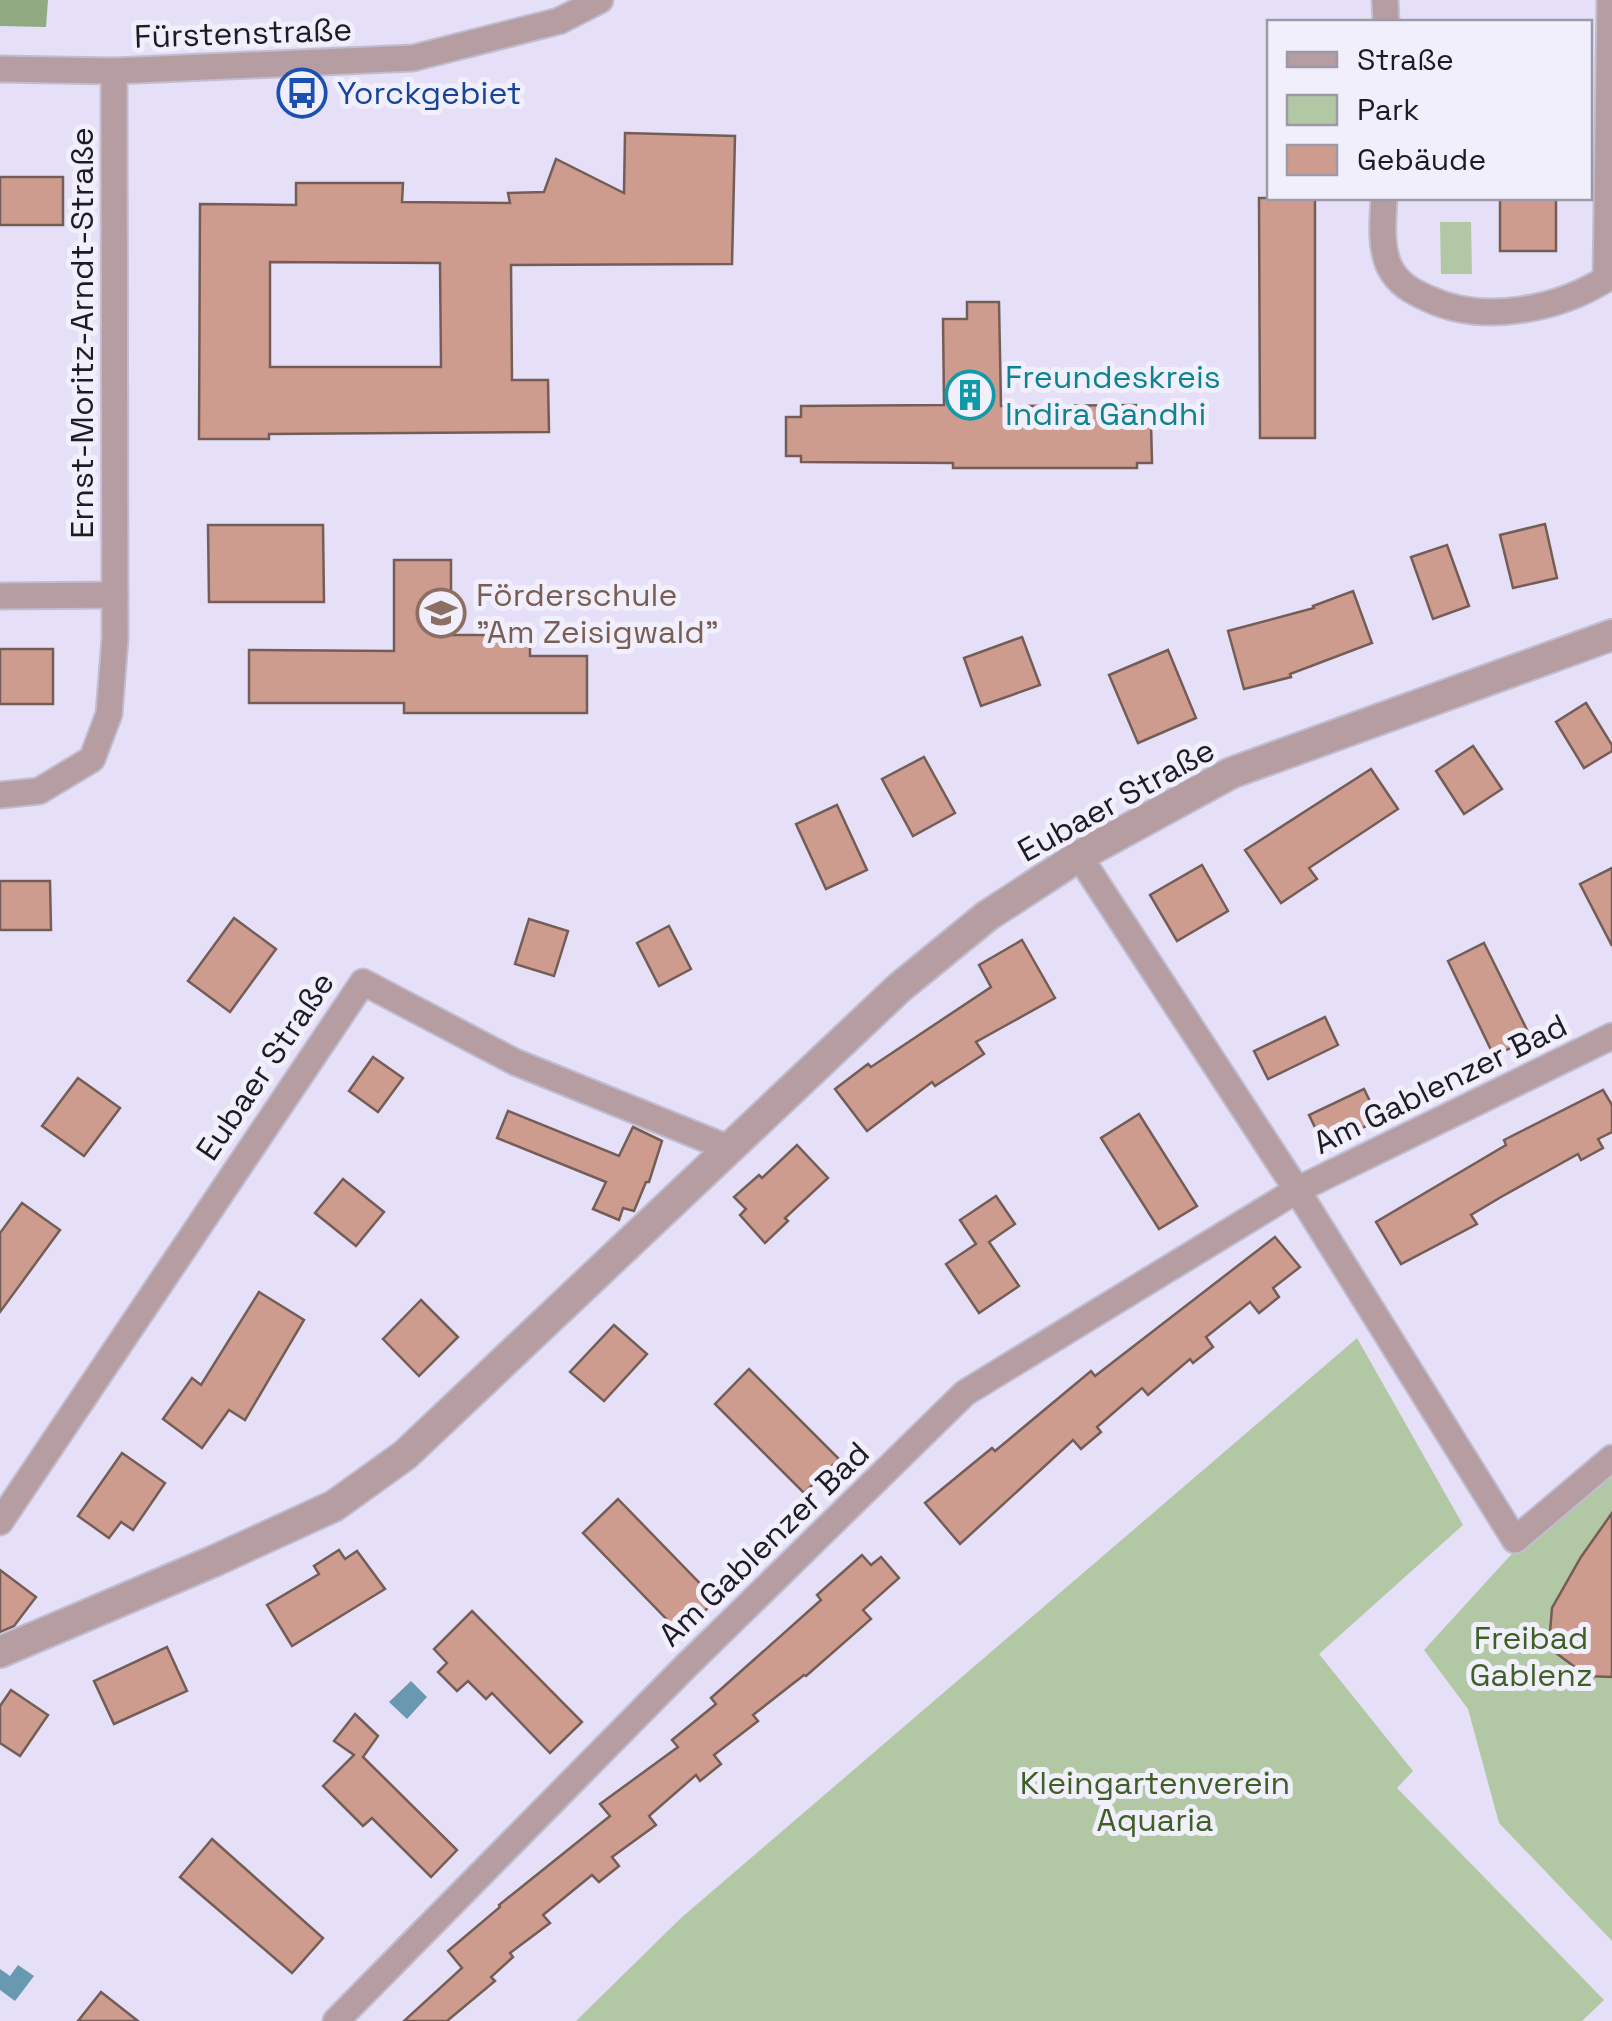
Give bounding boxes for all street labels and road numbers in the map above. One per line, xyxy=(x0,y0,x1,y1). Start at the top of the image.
street label: Fürstenstraße xyxy=(133,9,353,57)
street label: Ernst-Moritz-Arndt-Straße xyxy=(62,127,102,539)
street label: Eubaer Straße xyxy=(1011,729,1221,871)
street label: Eubaer Straße xyxy=(187,964,343,1168)
street label: Am Gablenzer Bad xyxy=(1307,1005,1573,1163)
street label: Am Gablenzer Bad xyxy=(650,1433,878,1655)

